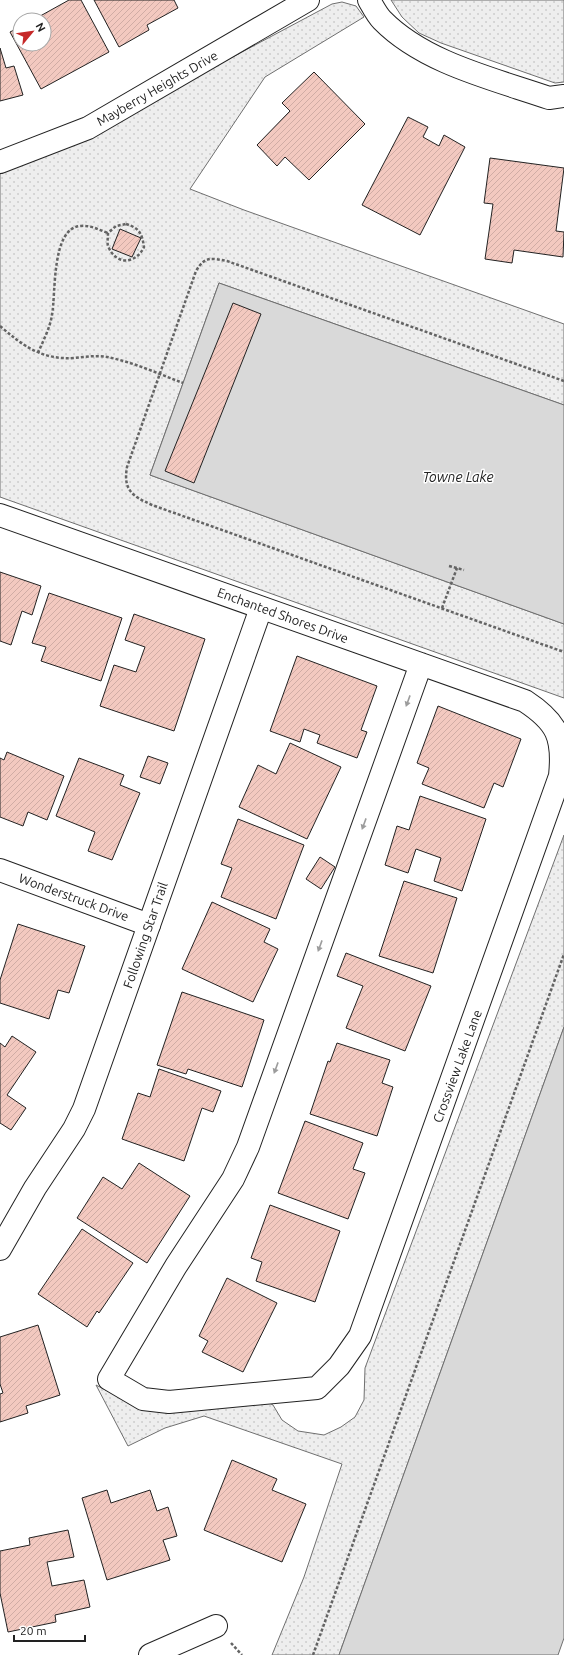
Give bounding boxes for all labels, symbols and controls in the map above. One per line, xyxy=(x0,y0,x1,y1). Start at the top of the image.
north arrow xyxy=(12,12,52,52)
text: N xyxy=(34,21,48,34)
street label: Mayberry Heights Drive xyxy=(94,48,220,128)
water label: Towne Lake xyxy=(422,469,494,485)
street label: Enchanted Shores Drive xyxy=(216,585,350,645)
one-way arrow xyxy=(404,696,410,708)
one-way arrow xyxy=(361,818,367,830)
street label: Wonderstruck Drive xyxy=(17,871,131,923)
street label: Following Star Trail xyxy=(120,880,170,990)
one-way arrow xyxy=(317,940,323,952)
street label: Crossview Lake Lane xyxy=(430,1008,484,1124)
one-way arrow xyxy=(273,1063,279,1075)
scale bar xyxy=(14,1617,85,1643)
text: 20 m xyxy=(20,1624,47,1637)

